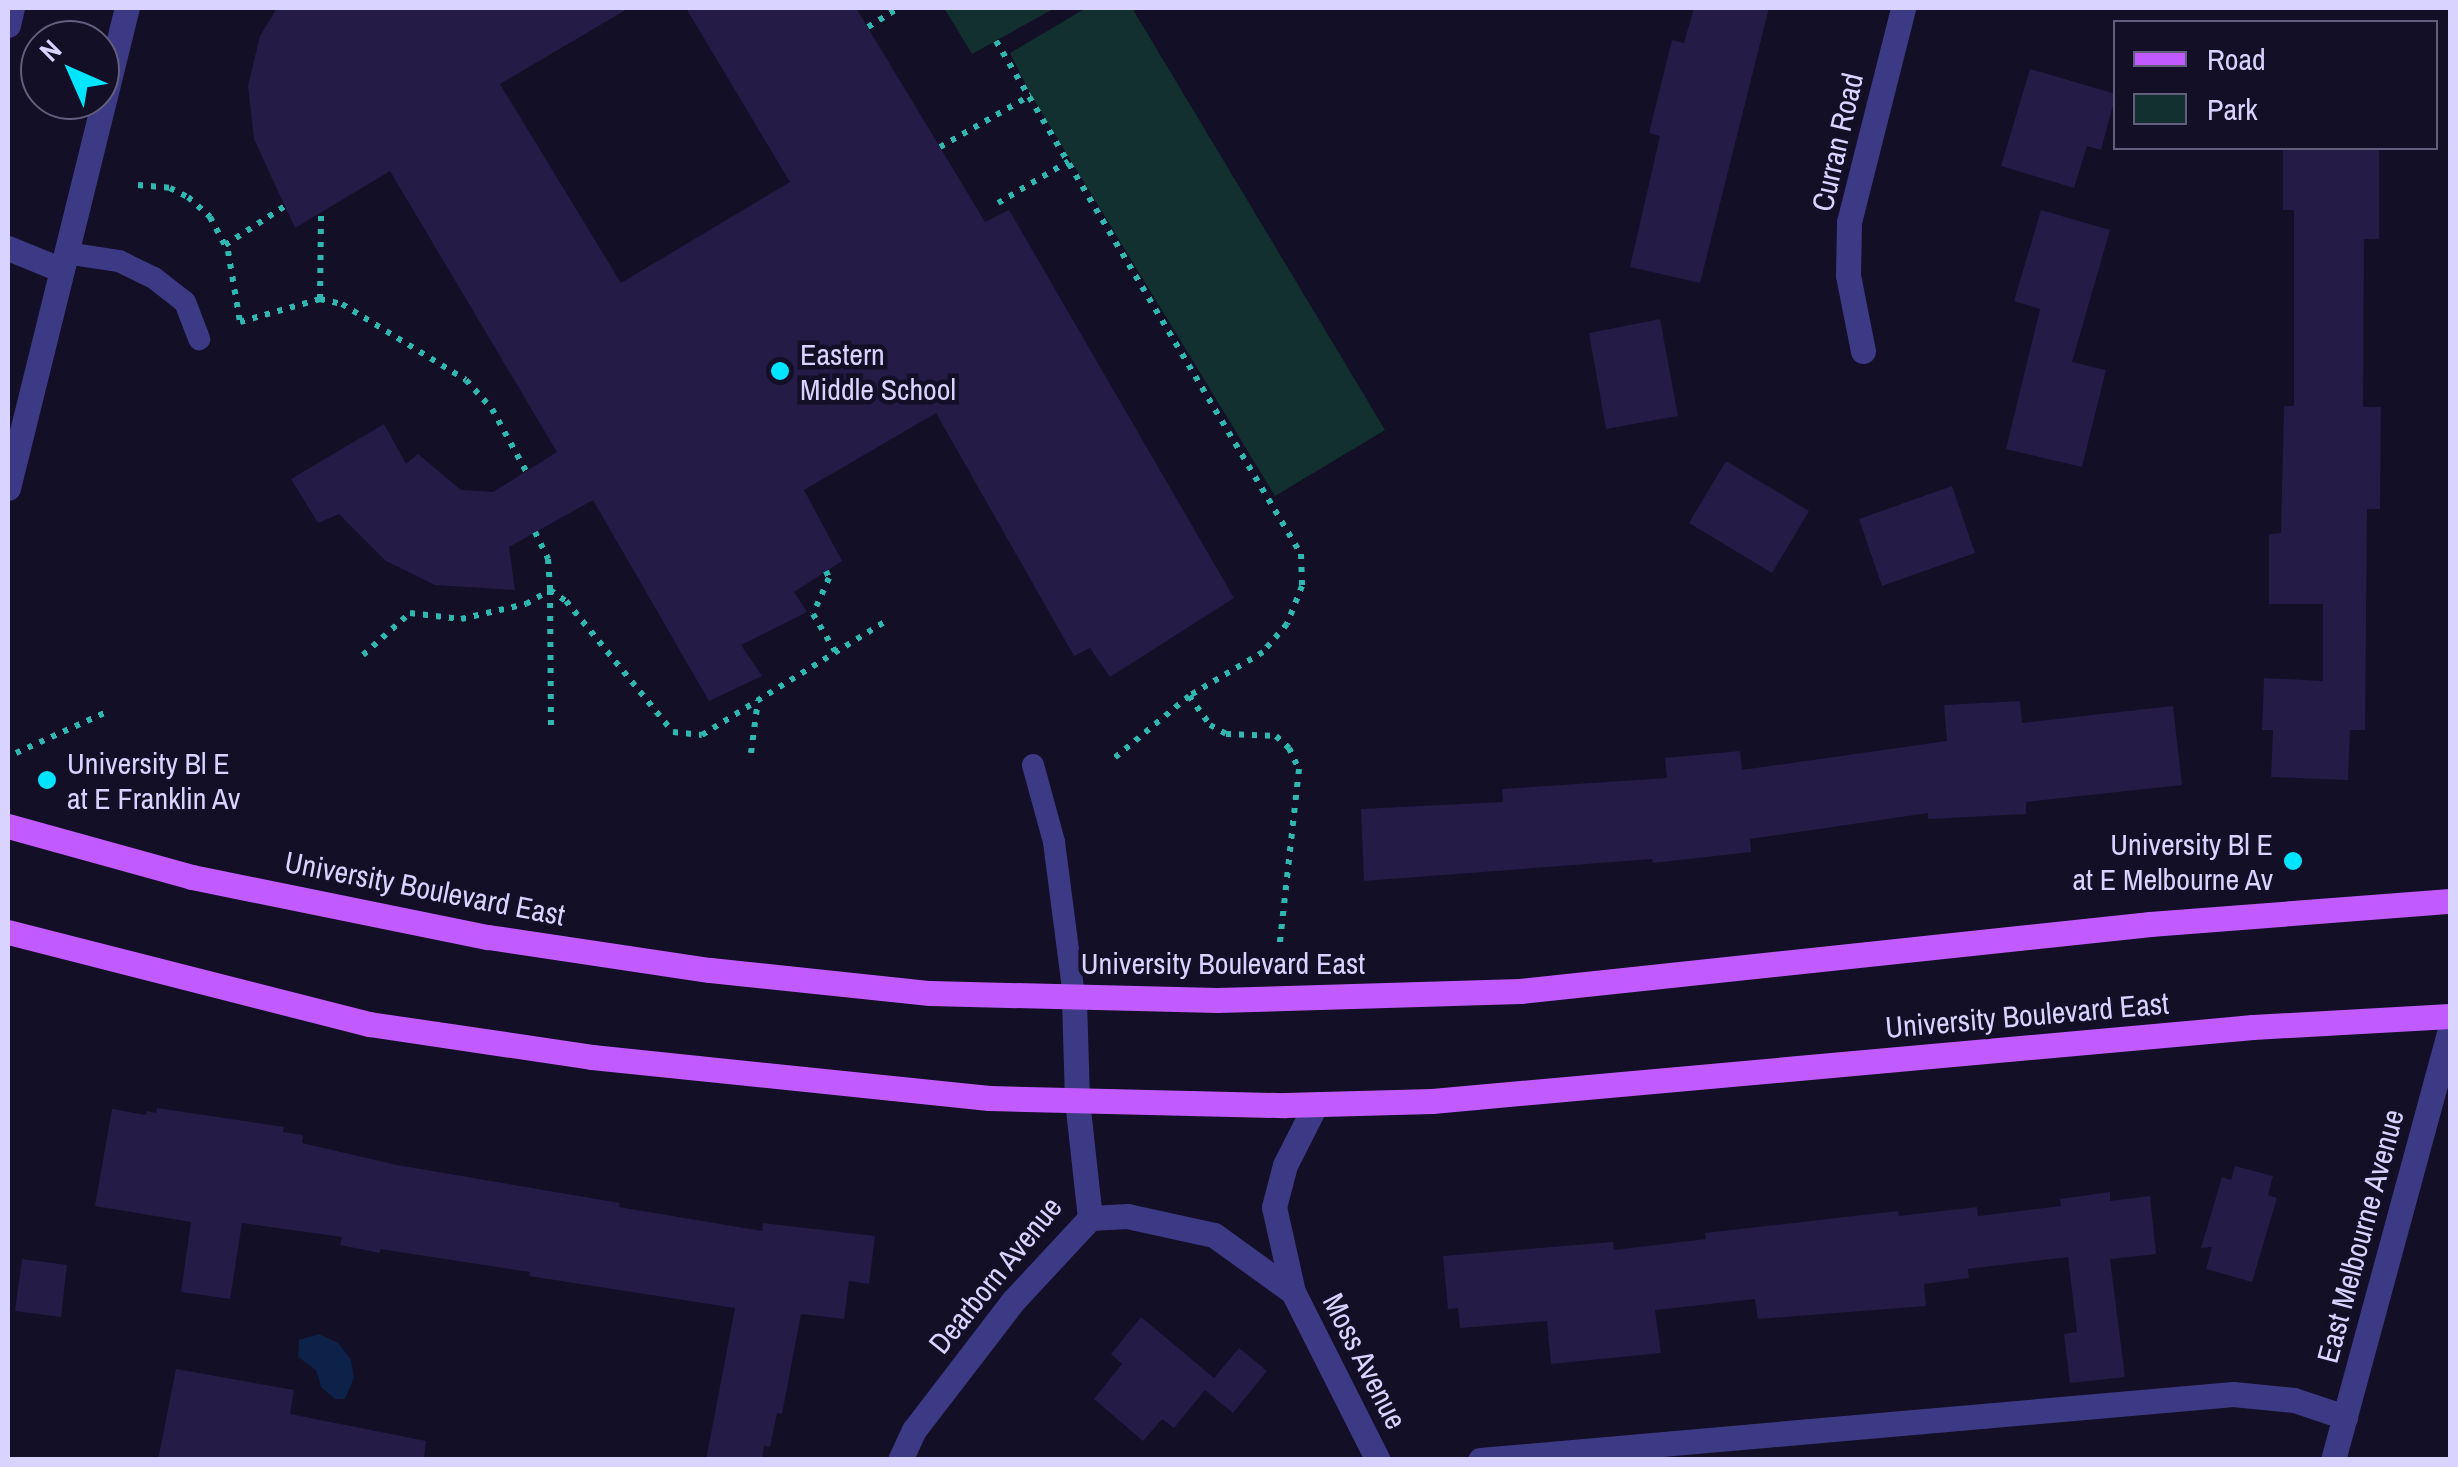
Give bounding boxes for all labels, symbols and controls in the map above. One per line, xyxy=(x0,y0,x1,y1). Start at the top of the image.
north arrow xyxy=(20,20,120,120)
legend xyxy=(2113,20,2438,150)
text: N xyxy=(31,31,69,70)
text: Road xyxy=(2207,39,2266,79)
street label: Curran Road xyxy=(1804,69,1870,215)
text: Park xyxy=(2207,89,2258,129)
place label: Eastern Middle School xyxy=(800,336,956,406)
marker: Eastern Middle School xyxy=(769,360,791,382)
place label: University Bl E at E Franklin Av xyxy=(67,745,242,816)
marker: University Bl E at E Franklin Av xyxy=(36,769,58,791)
place label: University Bl E at E Melbourne Av xyxy=(2071,826,2273,896)
street label: University Boulevard East xyxy=(282,843,568,933)
marker: University Bl E at E Melbourne Av xyxy=(2282,850,2304,872)
street label: University Boulevard East xyxy=(1081,945,1365,981)
street label: University Boulevard East xyxy=(1884,985,2170,1045)
street label: East Melbourne Avenue xyxy=(2309,1105,2411,1367)
street label: Dearborn Avenue xyxy=(920,1189,1070,1361)
street label: Moss Avenue xyxy=(1315,1287,1415,1435)

